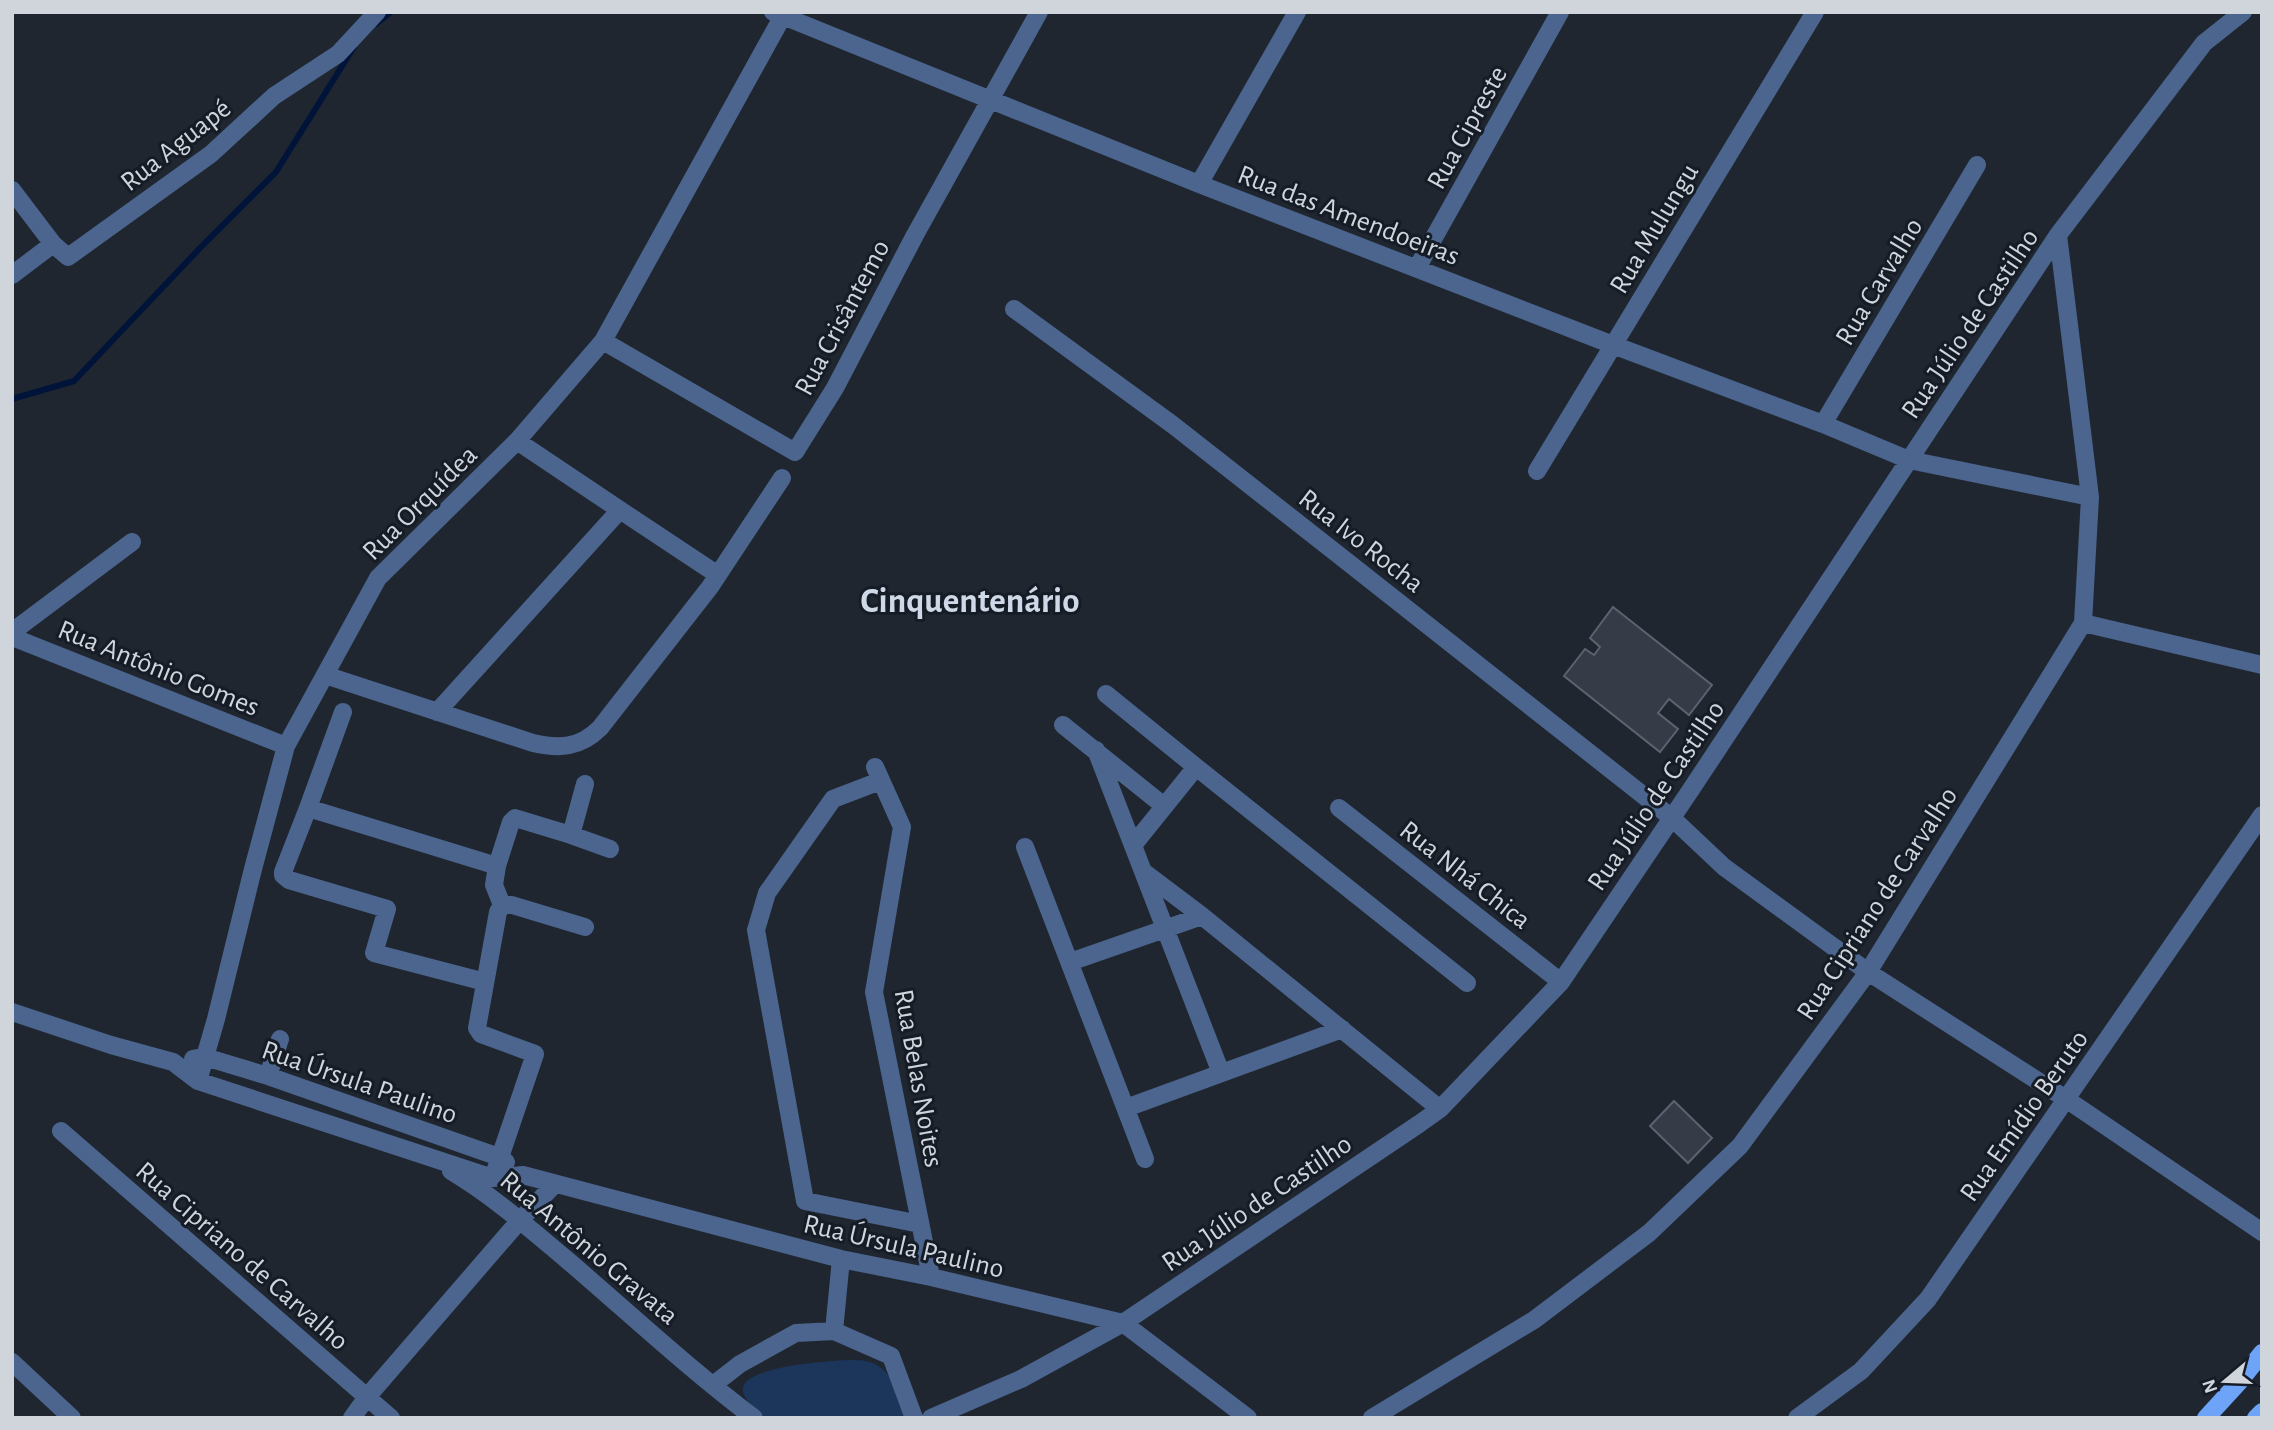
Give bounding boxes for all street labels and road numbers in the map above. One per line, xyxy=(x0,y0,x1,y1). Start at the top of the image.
street label: Rua Cipreste xyxy=(1423,62,1513,194)
street label: Rua Aguapé xyxy=(116,94,236,197)
street label: Rua Mulungu xyxy=(1605,159,1704,299)
street label: Rua das Amendoeiras xyxy=(1234,161,1463,271)
street label: Rua Carvalho xyxy=(1831,214,1929,351)
street label: Rua Júlio de Castilho xyxy=(1897,224,2044,424)
street label: Rua Crisântemo xyxy=(790,236,895,400)
street label: Rua Orquídea xyxy=(358,441,483,566)
street label: Rua Ivo Rocha xyxy=(1293,484,1428,599)
street label: Rua Antônio Gomes xyxy=(54,616,263,722)
street label: Rua Júlio de Castilho xyxy=(1583,696,1730,896)
street label: Rua Cipriano de Carvalho xyxy=(1792,783,1963,1026)
street label: Rua Nhá Chica xyxy=(1394,816,1535,935)
street label: Rua Belas Noites xyxy=(889,987,947,1170)
street label: Rua Emídio Beruto xyxy=(1955,1025,2094,1207)
street label: Rua Úrsula Paulino xyxy=(258,1033,462,1129)
street label: Rua Júlio de Castilho xyxy=(1157,1130,1357,1277)
street label: Rua Cipriano de Carvalho xyxy=(130,1157,353,1356)
street label: Rua Antônio Gravata xyxy=(494,1166,683,1331)
street label: Rua Úrsula Paulino xyxy=(801,1207,1007,1284)

